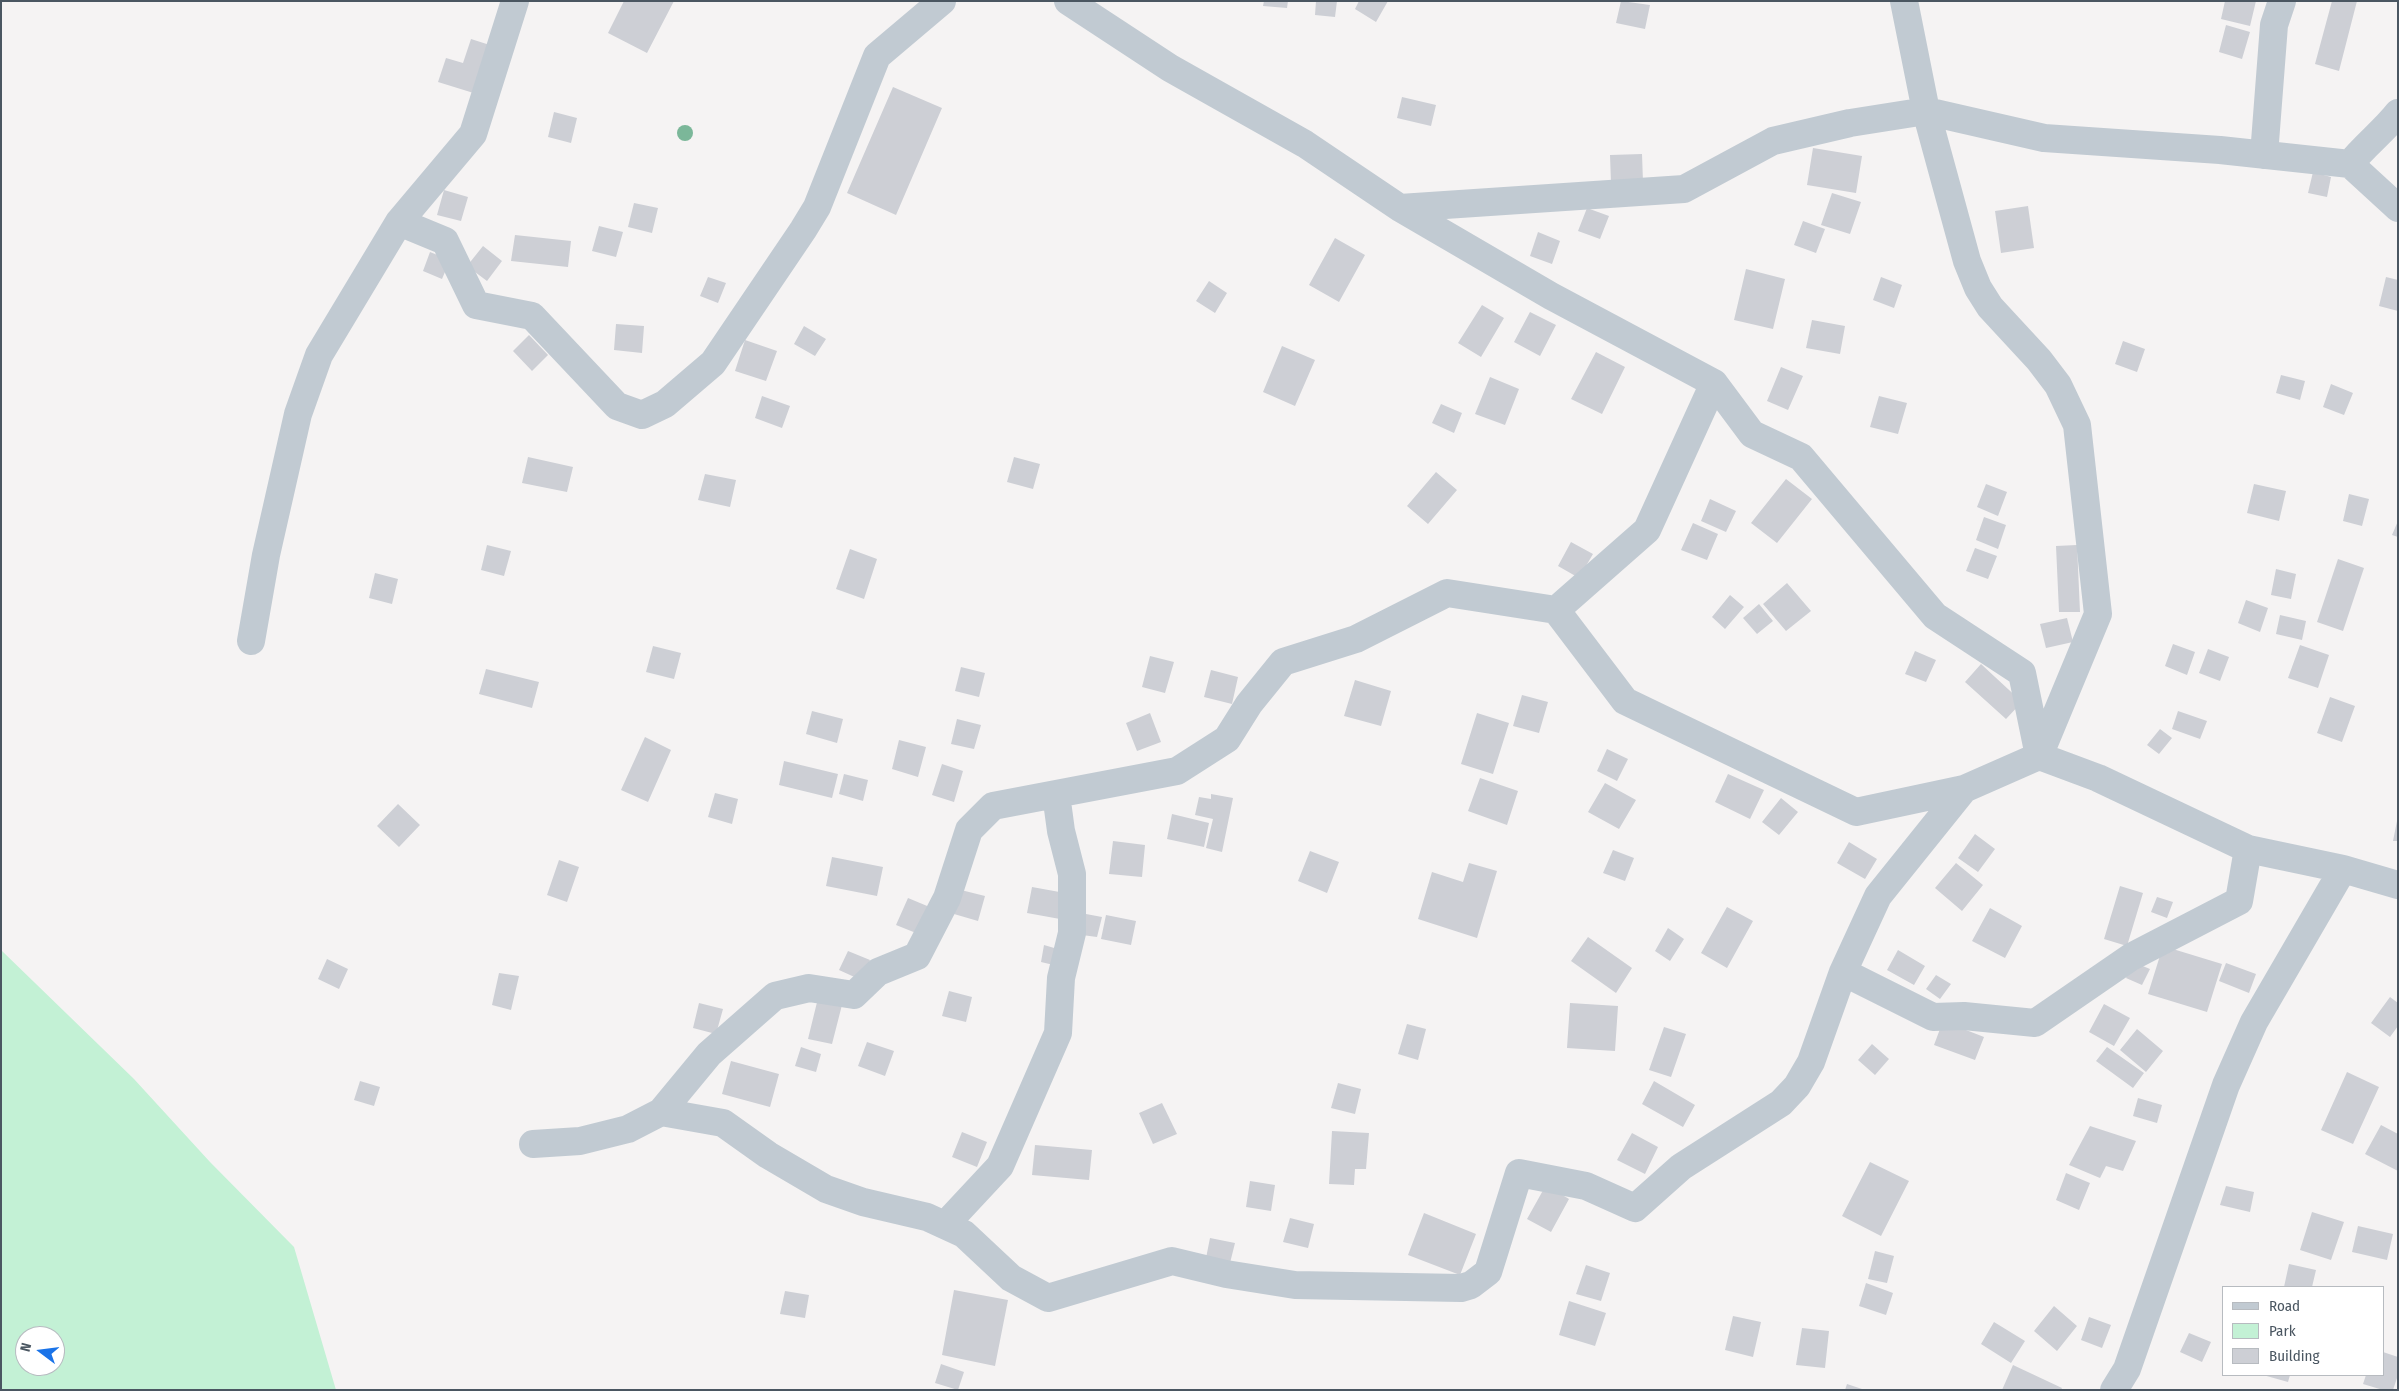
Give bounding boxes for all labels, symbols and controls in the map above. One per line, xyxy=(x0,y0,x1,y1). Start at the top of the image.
legend xyxy=(2222,1286,2384,1376)
text: Road xyxy=(2269,1297,2300,1315)
text: Park xyxy=(2269,1322,2296,1340)
north arrow xyxy=(15,1326,65,1376)
text: N xyxy=(17,1341,35,1354)
text: Building xyxy=(2269,1347,2320,1365)

